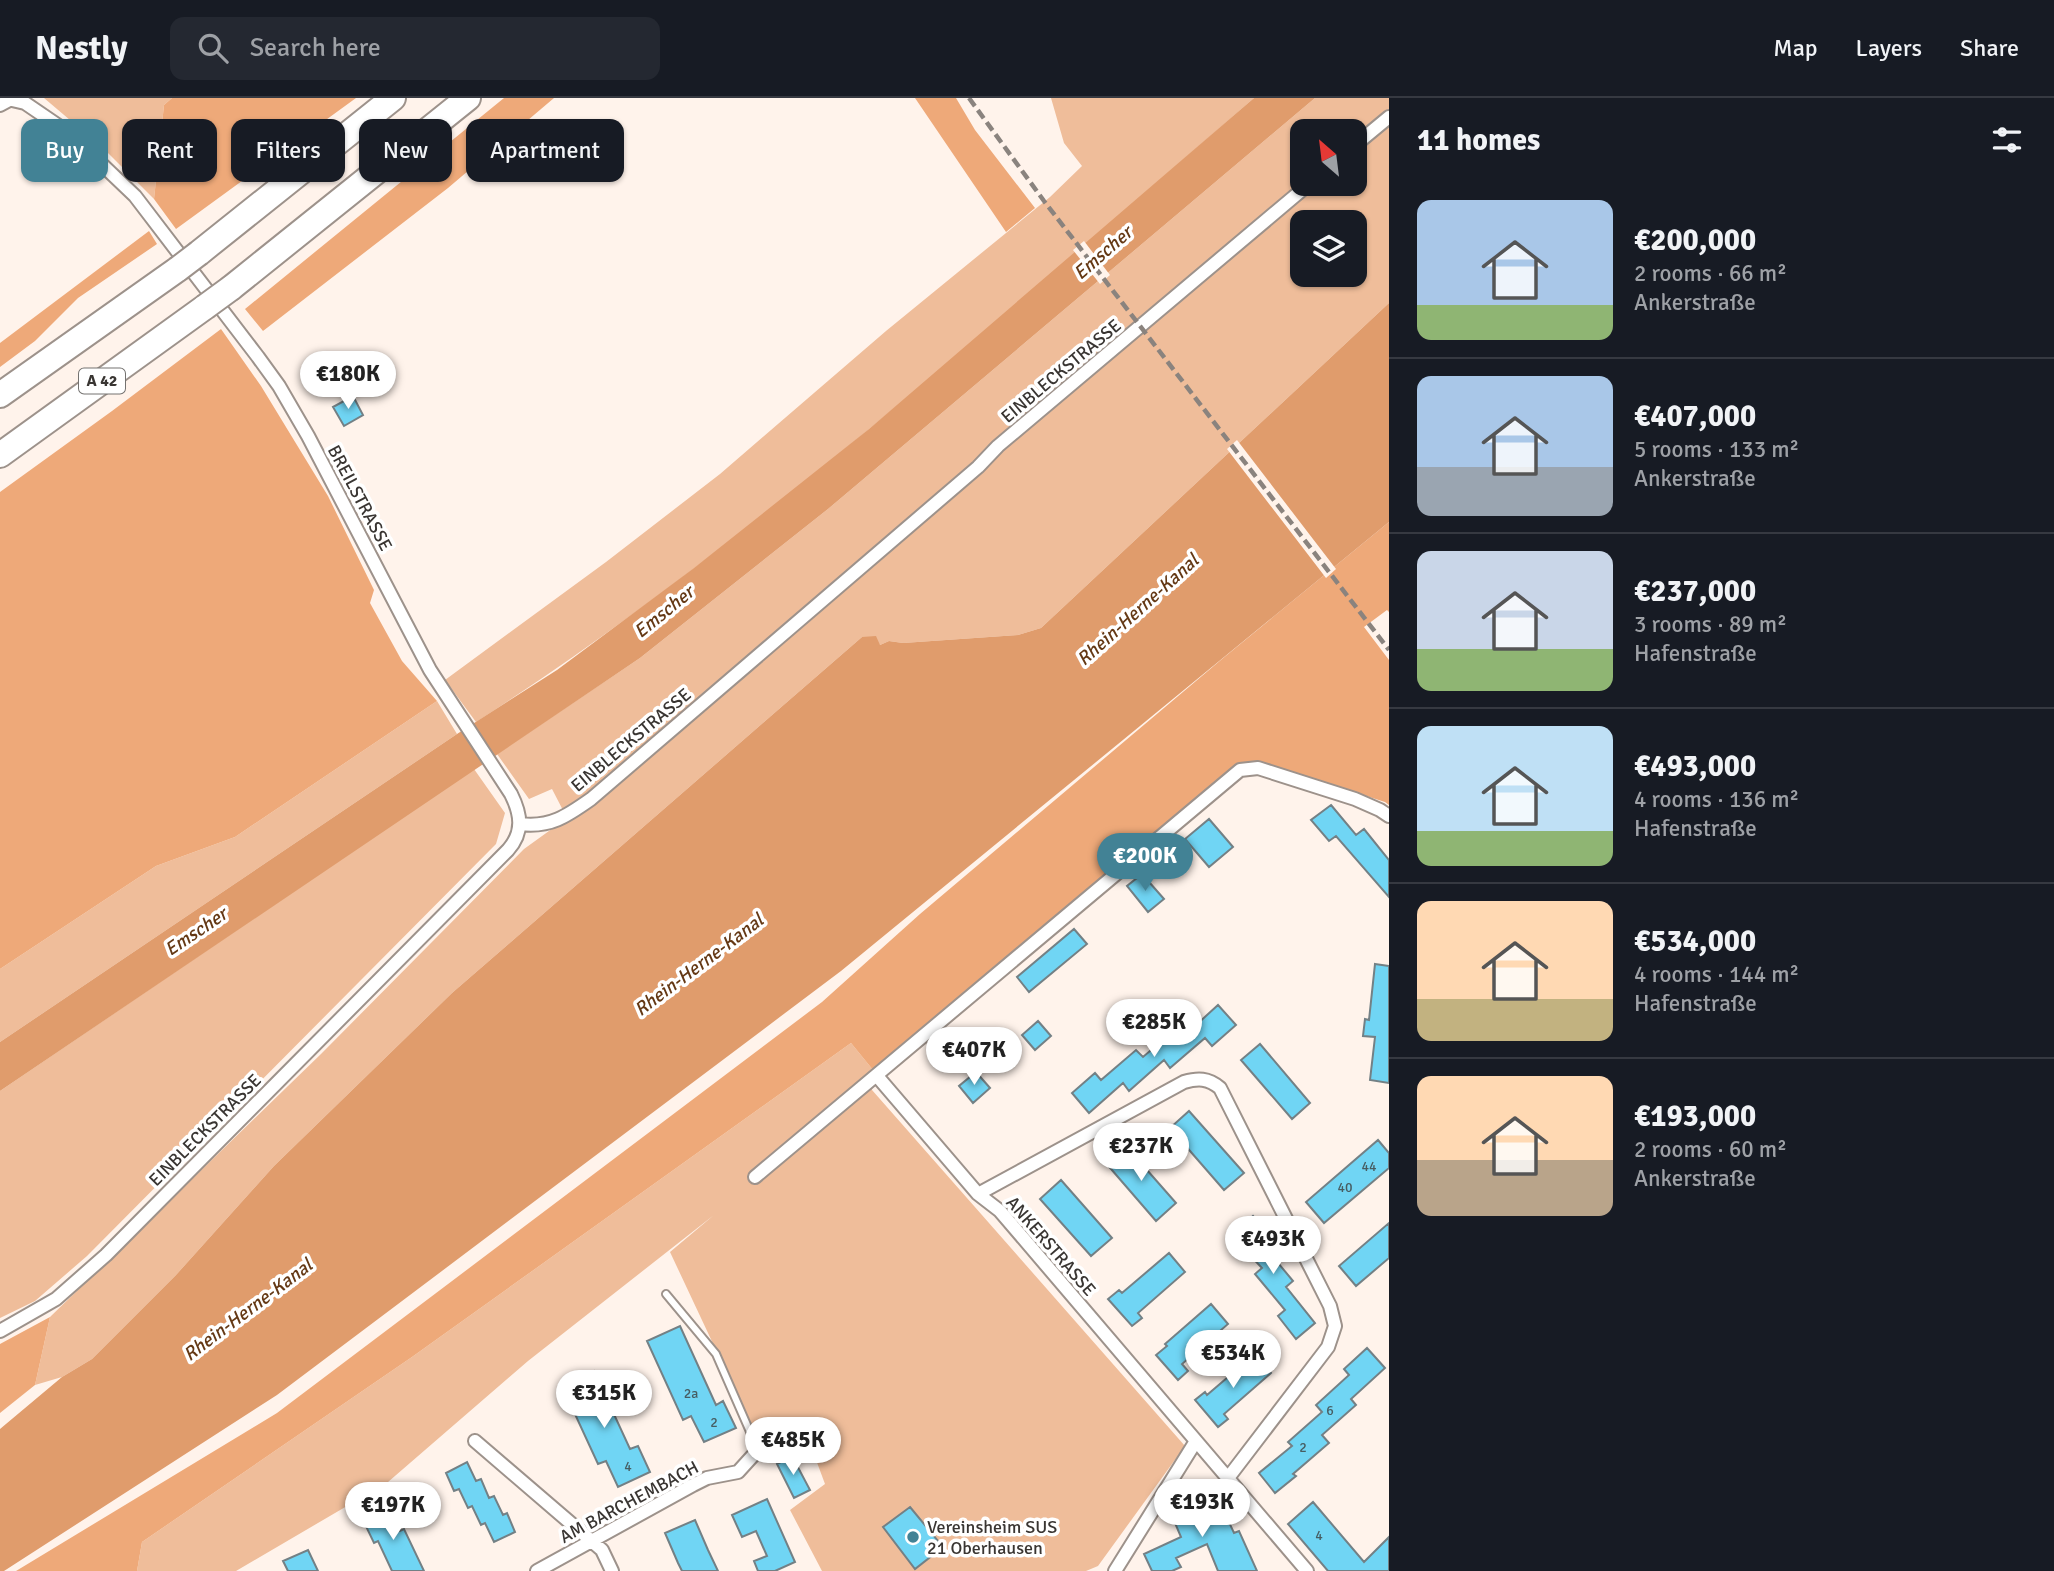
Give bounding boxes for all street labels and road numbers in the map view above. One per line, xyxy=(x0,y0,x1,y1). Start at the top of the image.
street label: EINBLECKSTRASSE xyxy=(997,314,1125,428)
road number: A 42 xyxy=(79,368,125,394)
street label: BREILSTRASSE xyxy=(323,441,397,555)
street label: EINBLECKSTRASSE xyxy=(567,683,695,797)
street label: EINBLECKSTRASSE xyxy=(144,1069,266,1191)
street label: ANKERSTRASSE xyxy=(1002,1191,1100,1301)
street label: AM BARCHEMBACH xyxy=(556,1456,702,1548)

